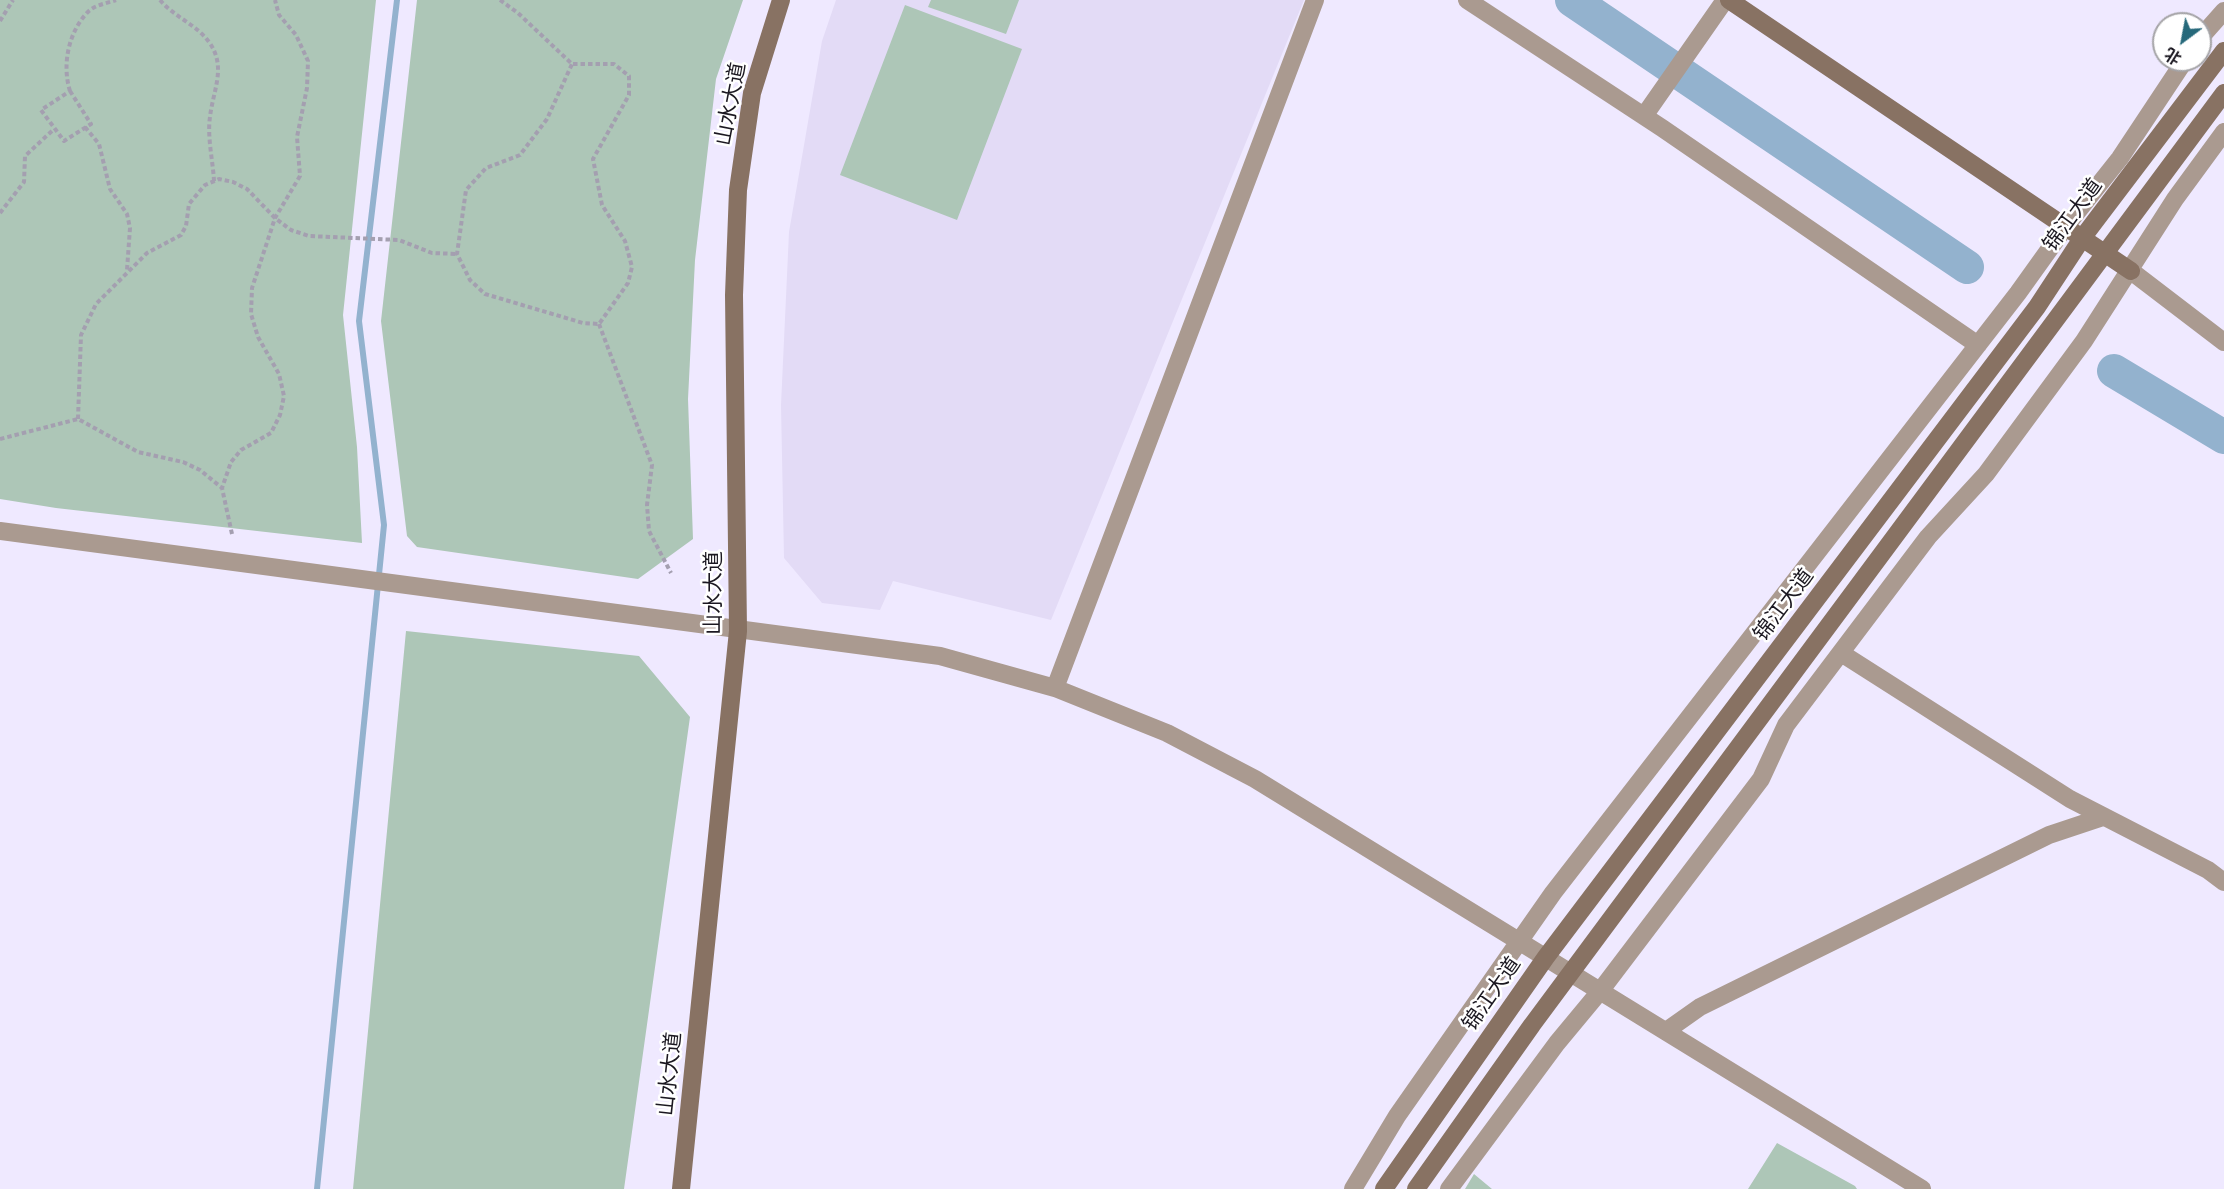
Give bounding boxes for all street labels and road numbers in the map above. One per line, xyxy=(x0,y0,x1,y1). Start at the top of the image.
street label: 山水大道 xyxy=(711,60,751,148)
street label: 锦江大道 xyxy=(2038,174,2108,256)
street label: 山水大道 xyxy=(701,551,727,635)
street label: 锦江大道 xyxy=(1749,564,1819,646)
street label: 锦江大道 xyxy=(1458,952,1526,1036)
street label: 山水大道 xyxy=(653,1031,687,1117)

